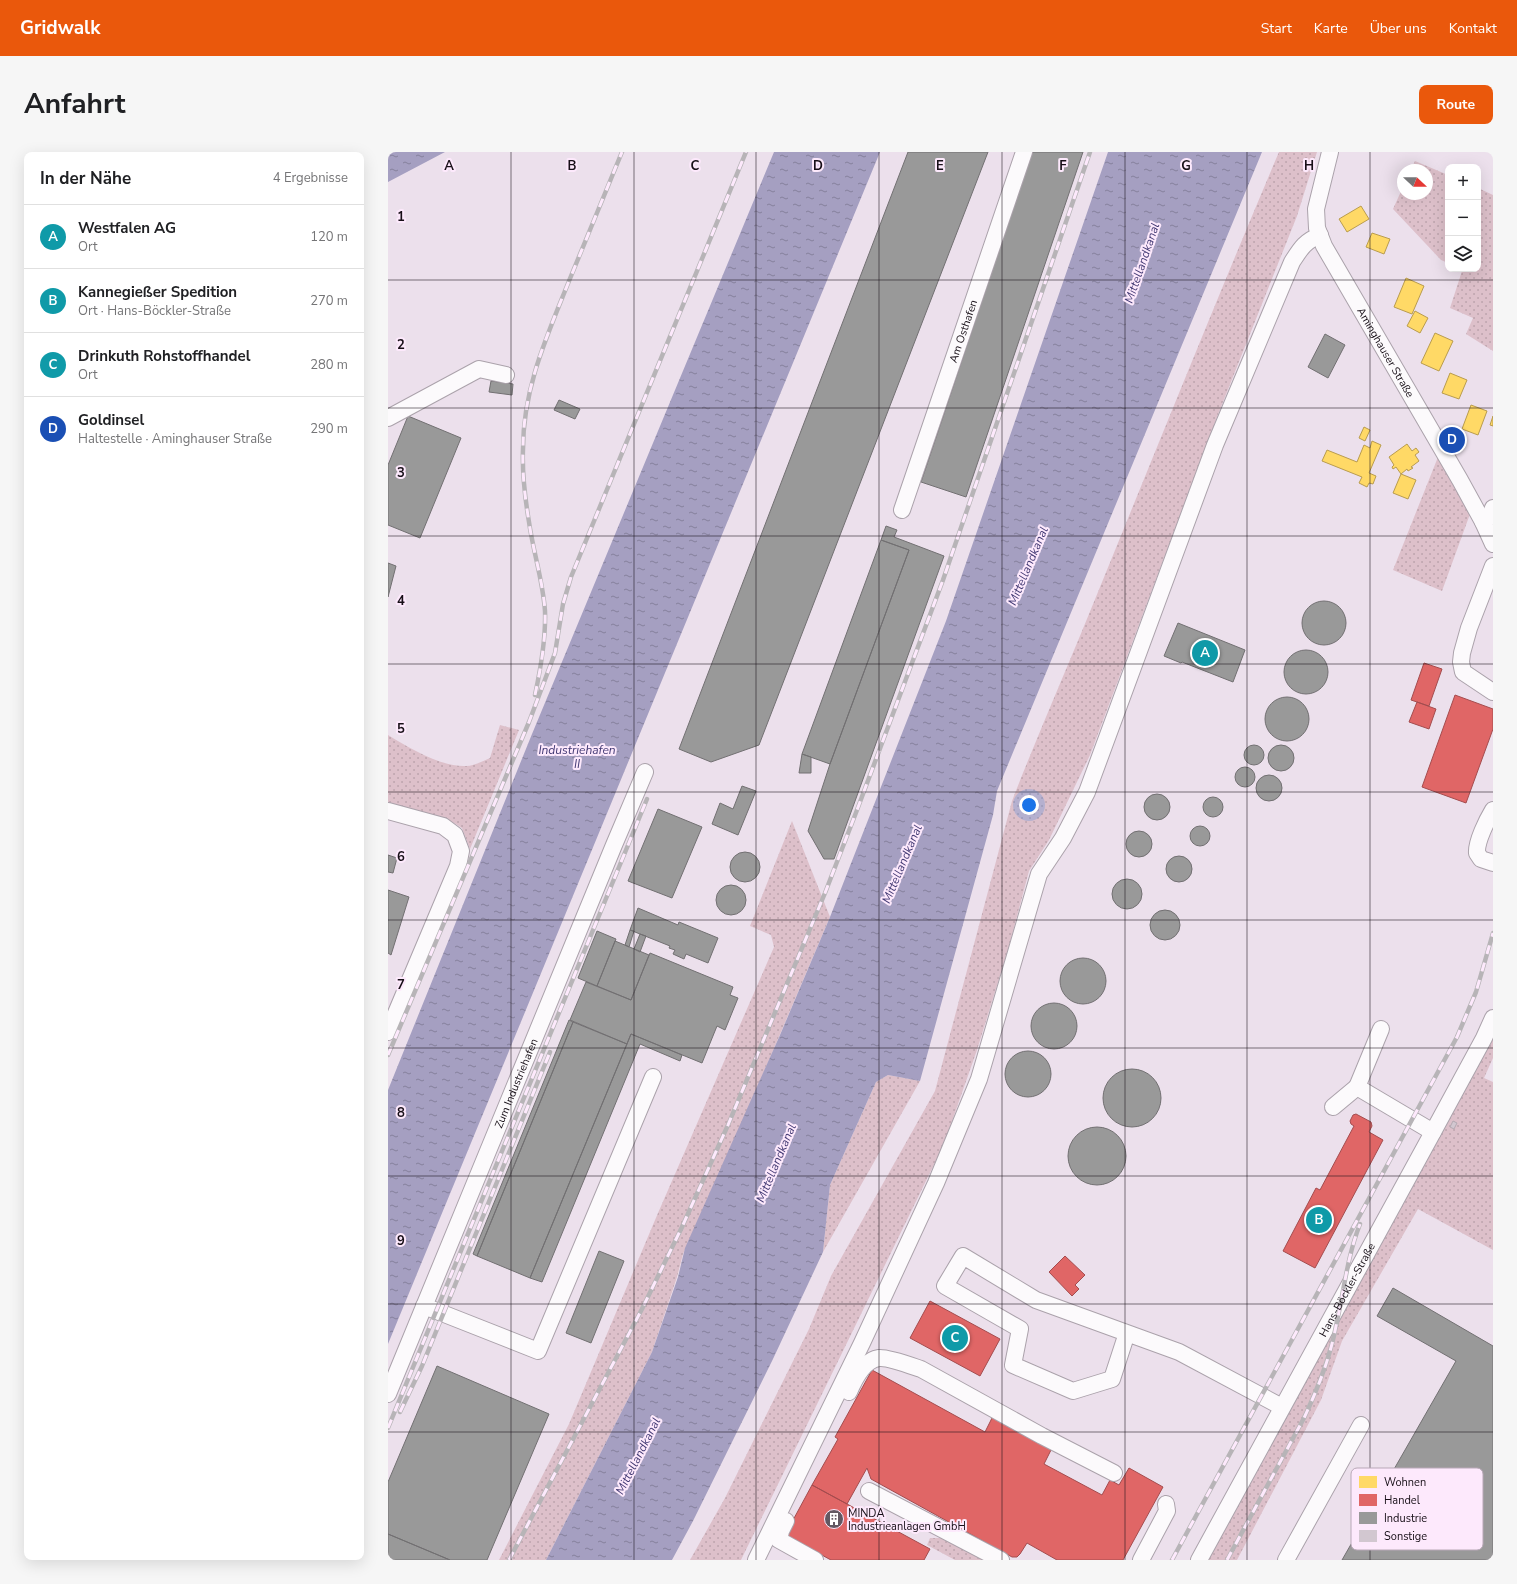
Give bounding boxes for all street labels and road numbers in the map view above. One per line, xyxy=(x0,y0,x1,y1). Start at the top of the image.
street label: Am Osthafen xyxy=(946,298,981,365)
street label: Aminghauser Straße xyxy=(1353,305,1418,401)
street label: Zum Industriehafen xyxy=(491,1036,542,1131)
street label: Hans-Böckler-Straße xyxy=(1315,1240,1379,1340)

